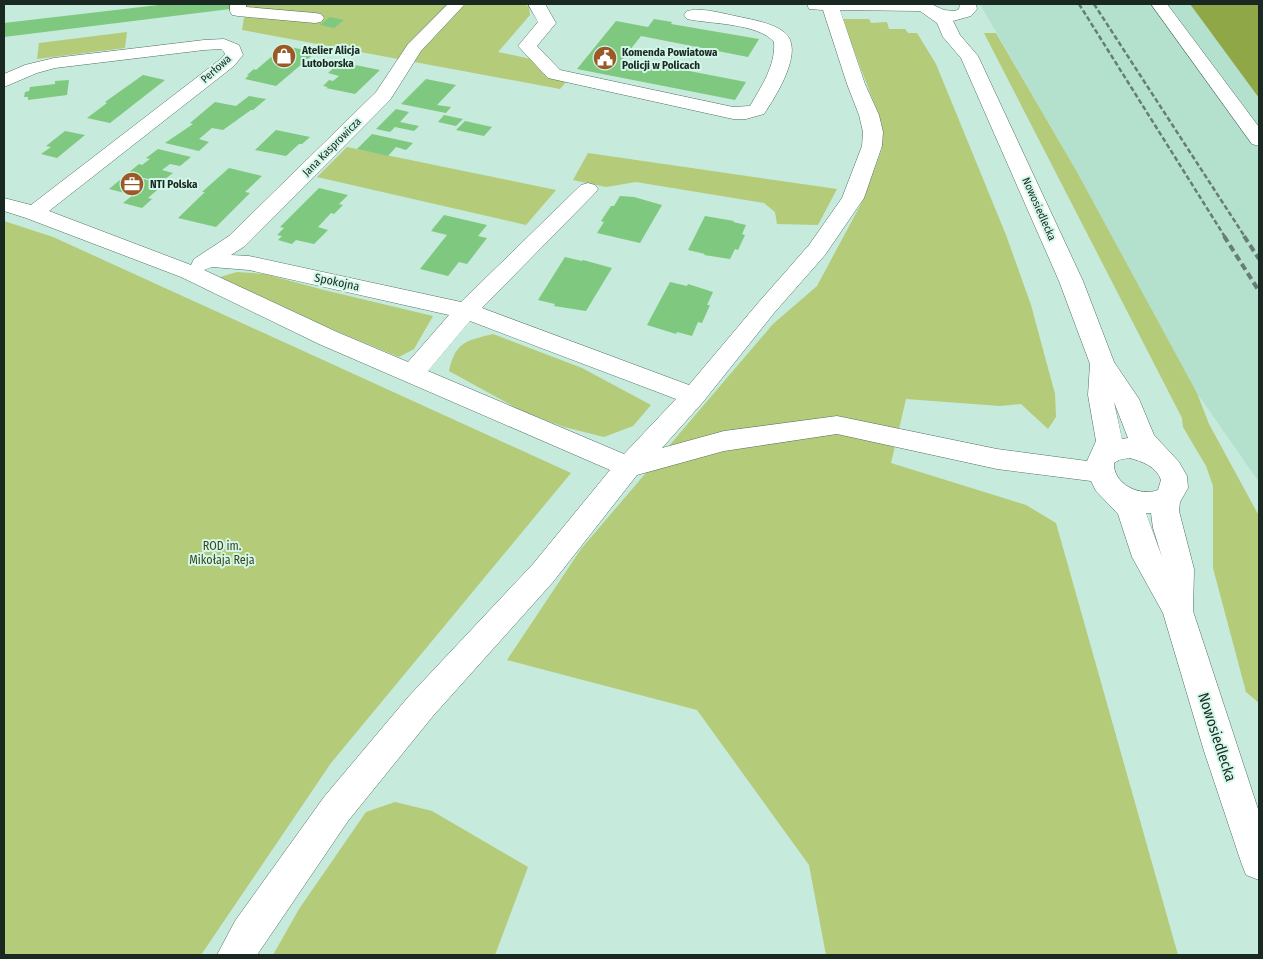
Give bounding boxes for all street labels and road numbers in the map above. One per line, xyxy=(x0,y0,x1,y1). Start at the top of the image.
street label: Perłowa xyxy=(198,52,234,86)
street label: Jana Kasprowicza xyxy=(300,115,364,179)
street label: Nowosiedlecka xyxy=(1019,175,1059,243)
street label: Spokojna xyxy=(313,270,361,294)
street label: Nowosiedlecka xyxy=(1194,690,1240,784)

